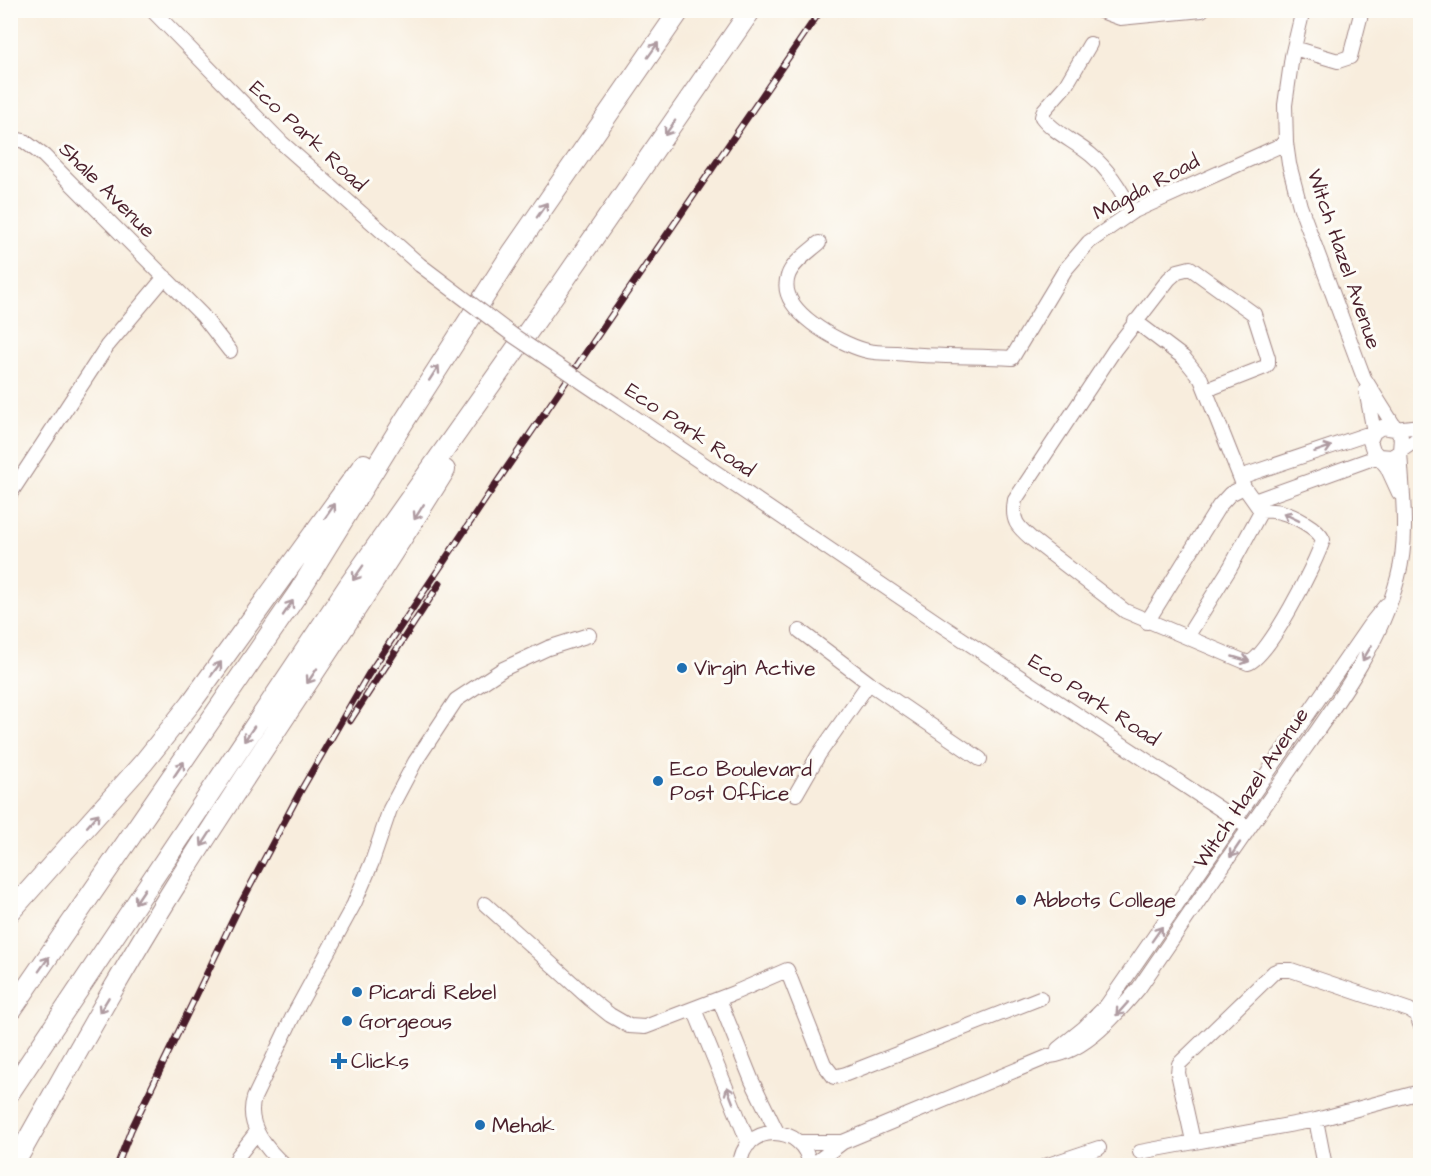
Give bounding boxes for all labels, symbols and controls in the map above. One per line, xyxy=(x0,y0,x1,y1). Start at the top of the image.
one-way arrow xyxy=(647,43,659,59)
street label: Eco Park Road xyxy=(243,74,373,198)
one-way arrow xyxy=(664,119,676,135)
street label: Shale Avenue xyxy=(52,135,162,245)
street label: Magda Road xyxy=(1088,147,1206,229)
street label: Witch Hazel Avenue xyxy=(1300,165,1388,353)
one-way arrow xyxy=(536,203,548,219)
one-way arrow xyxy=(429,365,441,382)
street label: Eco Park Road xyxy=(619,376,761,484)
one-way arrow xyxy=(1313,443,1332,454)
one-way arrow xyxy=(324,503,336,519)
one-way arrow xyxy=(413,503,425,520)
one-way arrow xyxy=(1283,510,1301,522)
one-way arrow xyxy=(352,564,364,580)
one-way arrow xyxy=(282,600,294,616)
one-way arrow xyxy=(1360,644,1372,661)
street label: Eco Park Road xyxy=(1023,647,1165,753)
place label: Virgin Active xyxy=(694,654,816,685)
one-way arrow xyxy=(1231,654,1250,665)
one-way arrow xyxy=(210,661,222,677)
marker: Virgin Active xyxy=(675,661,689,675)
one-way arrow xyxy=(306,667,319,684)
street label: Witch Hazel Avenue xyxy=(1186,702,1316,874)
one-way arrow xyxy=(243,726,255,742)
place label: Eco Boulevard Post Office xyxy=(670,755,812,808)
one-way arrow xyxy=(173,761,185,778)
marker: Eco Boulevard Post Office xyxy=(651,774,665,788)
one-way arrow xyxy=(86,813,100,828)
one-way arrow xyxy=(199,830,211,847)
one-way arrow xyxy=(1229,841,1241,858)
place label: Abbots College xyxy=(1033,886,1176,917)
one-way arrow xyxy=(134,887,146,904)
marker: Abbots College xyxy=(1014,893,1028,907)
one-way arrow xyxy=(1151,926,1163,943)
one-way arrow xyxy=(38,956,50,972)
place label: Picardi Rebel xyxy=(369,978,496,1007)
marker: Picardi Rebel xyxy=(350,985,364,999)
one-way arrow xyxy=(98,996,110,1013)
one-way arrow xyxy=(1115,1001,1129,1016)
place label: Gorgeous xyxy=(359,1007,452,1038)
marker: Gorgeous xyxy=(340,1014,354,1028)
place label: Clicks xyxy=(351,1047,409,1076)
marker: Clicks xyxy=(332,1054,346,1068)
one-way arrow xyxy=(724,1086,735,1104)
place label: Mehak xyxy=(492,1111,555,1140)
marker: Mehak xyxy=(473,1118,487,1132)

